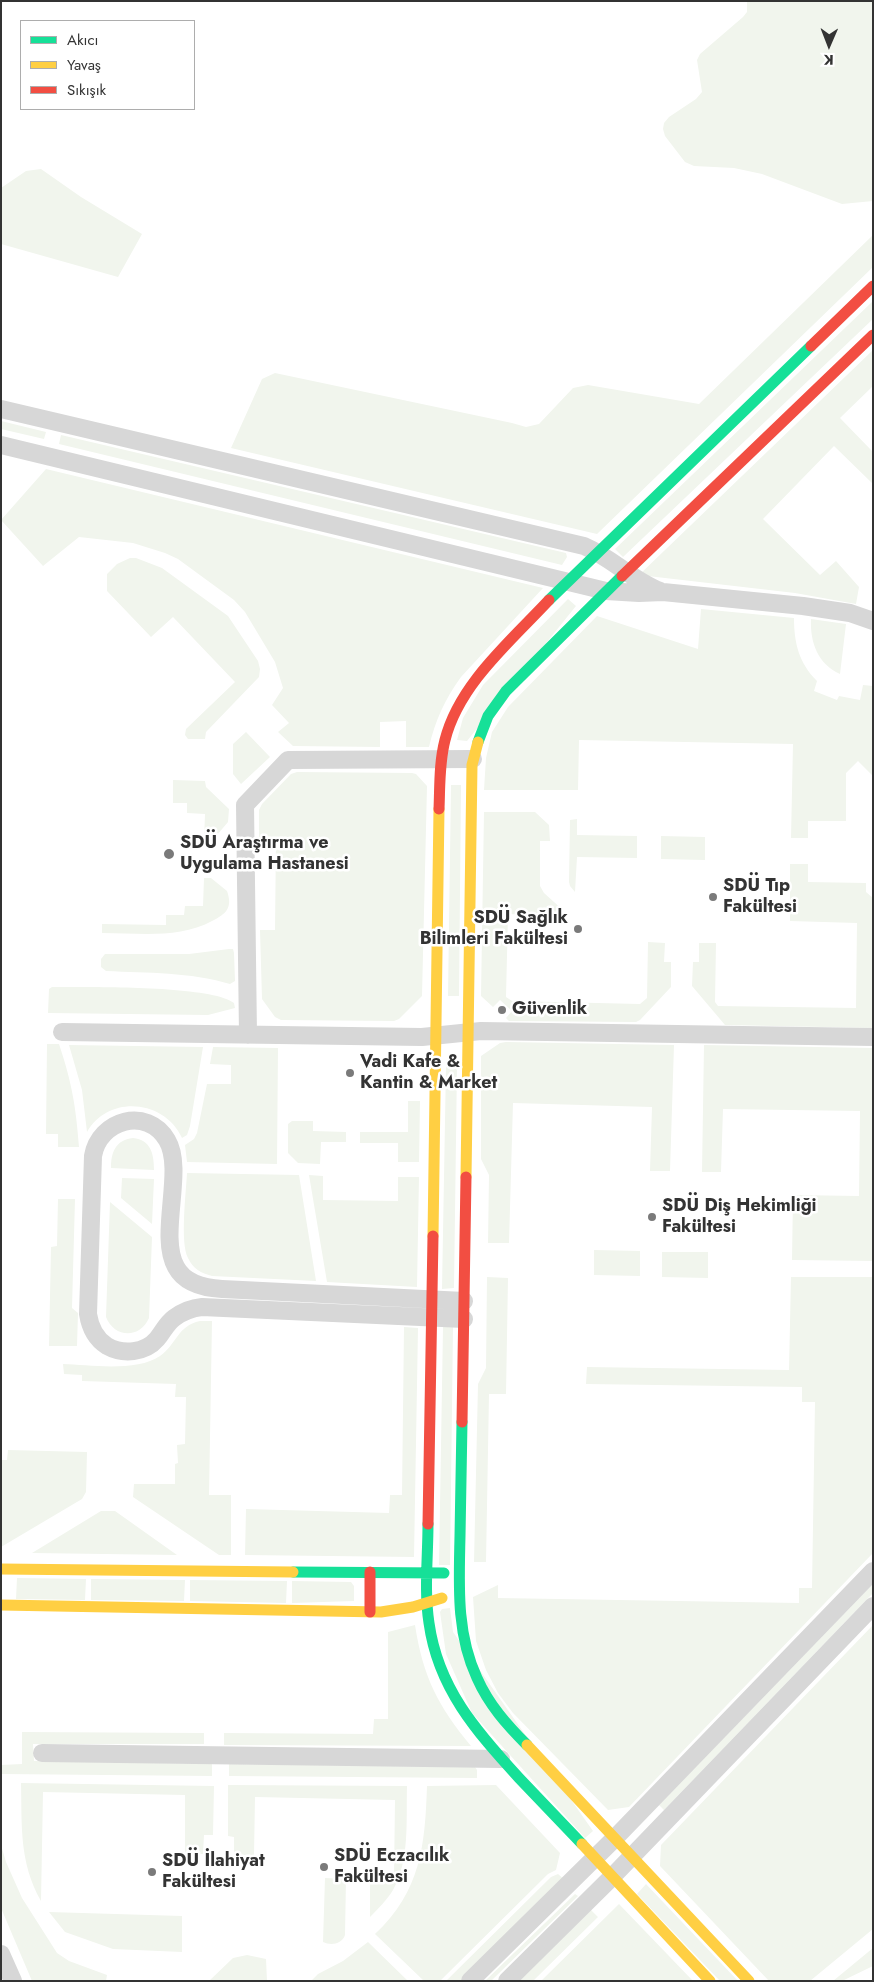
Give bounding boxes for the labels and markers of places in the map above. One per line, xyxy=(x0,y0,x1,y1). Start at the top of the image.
place label: SDÜ Araştırma ve Uygulama Hastanesi xyxy=(180,833,349,876)
marker: SDÜ Araştırma ve Uygulama Hastanesi xyxy=(162,847,176,861)
place label: SDÜ Tıp Fakültesi xyxy=(723,876,797,919)
marker: SDÜ Tıp Fakültesi xyxy=(707,891,719,903)
place label: SDÜ Sağlık Bilimleri Fakültesi xyxy=(420,908,568,951)
marker: SDÜ Sağlık Bilimleri Fakültesi xyxy=(572,923,584,935)
place label: Güvenlik xyxy=(512,999,587,1021)
marker: Güvenlik xyxy=(496,1004,508,1016)
place label: Vadi Kafe & Kantin & Market xyxy=(360,1052,497,1094)
marker: Vadi Kafe & Kantin & Market xyxy=(344,1067,356,1079)
place label: SDÜ Diş Hekimliği Fakültesi xyxy=(662,1196,817,1238)
marker: SDÜ Diş Hekimliği Fakültesi xyxy=(646,1211,658,1223)
place label: SDÜ Eczacılık Fakültesi xyxy=(334,1846,449,1888)
place label: SDÜ İlahiyat Fakültesi xyxy=(162,1851,265,1894)
marker: SDÜ Eczacılık Fakültesi xyxy=(318,1861,330,1873)
marker: SDÜ İlahiyat Fakültesi xyxy=(146,1866,158,1878)

